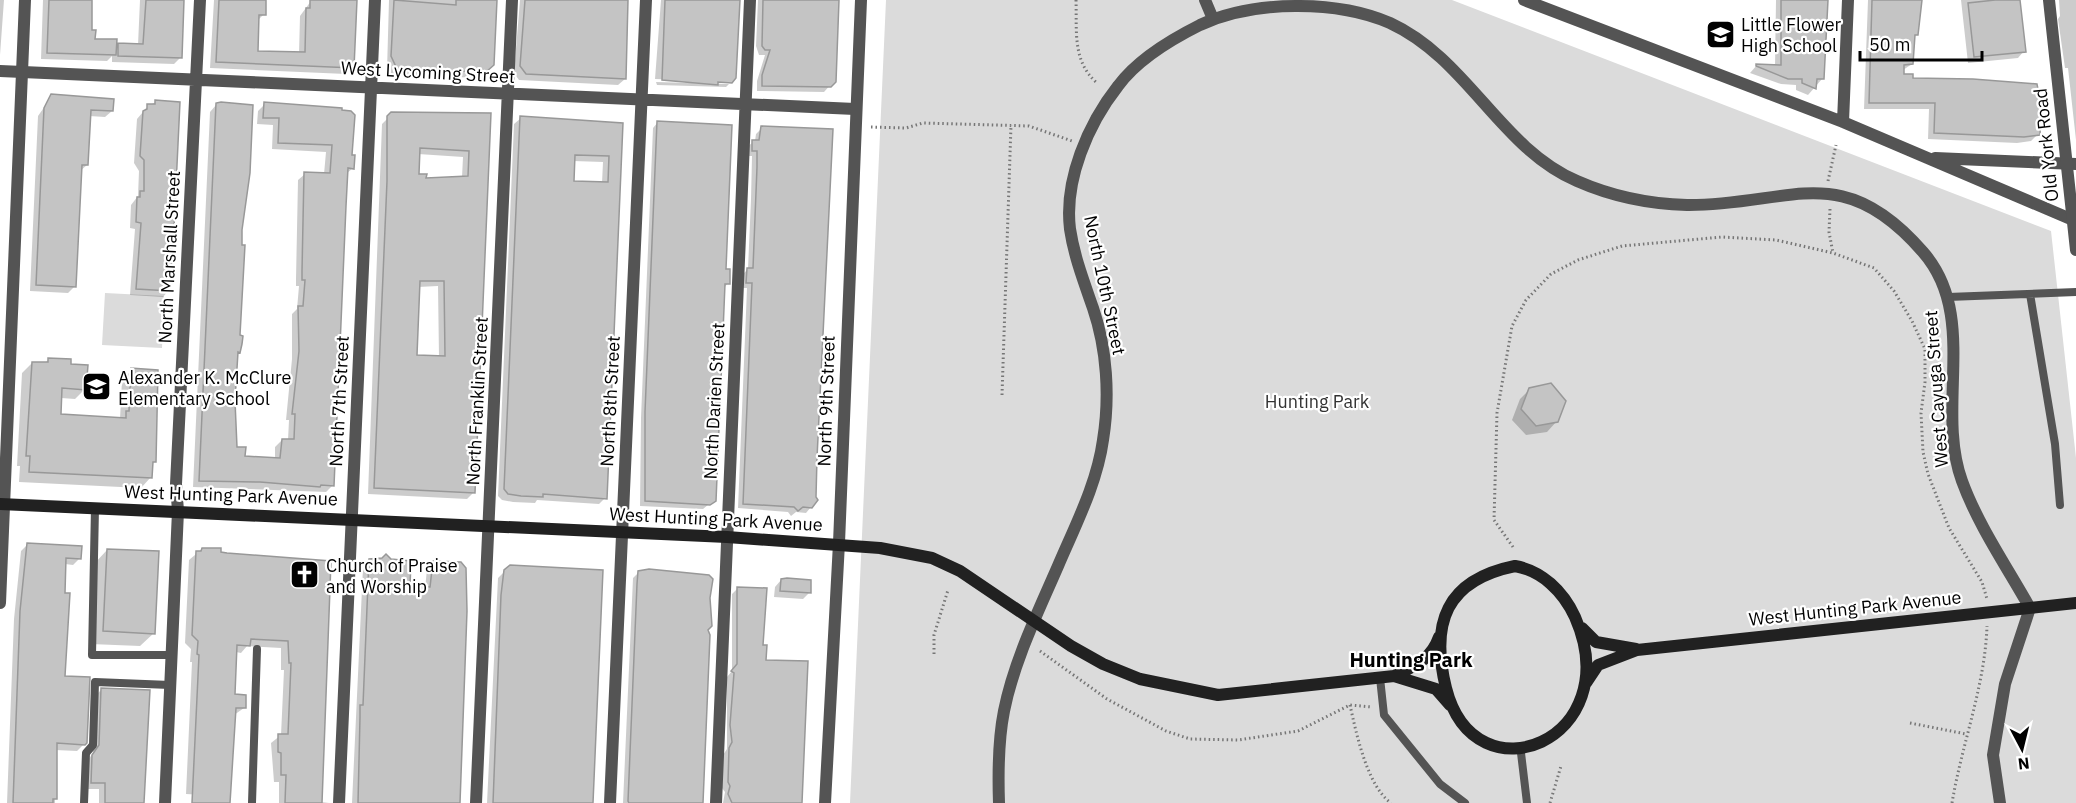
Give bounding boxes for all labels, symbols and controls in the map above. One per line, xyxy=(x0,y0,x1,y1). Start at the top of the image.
place label: Little Flower High School xyxy=(1741,13,1842,57)
school or university icon: Little Flower High School xyxy=(1704,18,1736,50)
scale bar xyxy=(1860,24,1982,62)
text: 50 m xyxy=(1869,33,1911,56)
street label: West Lycoming Street xyxy=(340,56,516,88)
street label: Old York Road xyxy=(2029,87,2063,203)
street label: North Marshall Street xyxy=(153,170,185,344)
street label: North 10th Street xyxy=(1079,213,1131,357)
street label: West Cayuga Street xyxy=(1919,310,1953,468)
street label: North Franklin Street xyxy=(461,316,493,486)
street label: North Darien Street xyxy=(698,322,730,480)
street label: North 7th Street xyxy=(324,335,354,467)
street label: North 8th Street xyxy=(595,335,625,467)
street label: North 9th Street xyxy=(812,335,840,467)
place label: Alexander K. McClure Elementary School xyxy=(118,366,291,410)
school or university icon: Alexander K. McClure Elementary School xyxy=(81,371,113,403)
park label: Hunting Park xyxy=(1265,390,1370,413)
street label: West Hunting Park Avenue xyxy=(124,480,338,510)
street label: West Hunting Park Avenue xyxy=(609,502,823,536)
place label: Church of Praise and Worship xyxy=(326,554,458,598)
church icon: Church of Praise and Worship xyxy=(289,559,321,591)
street label: West Hunting Park Avenue xyxy=(1748,585,1963,631)
district label: Hunting Park xyxy=(1349,646,1473,673)
north arrow xyxy=(1992,719,2052,779)
text: N xyxy=(2017,753,2031,775)

